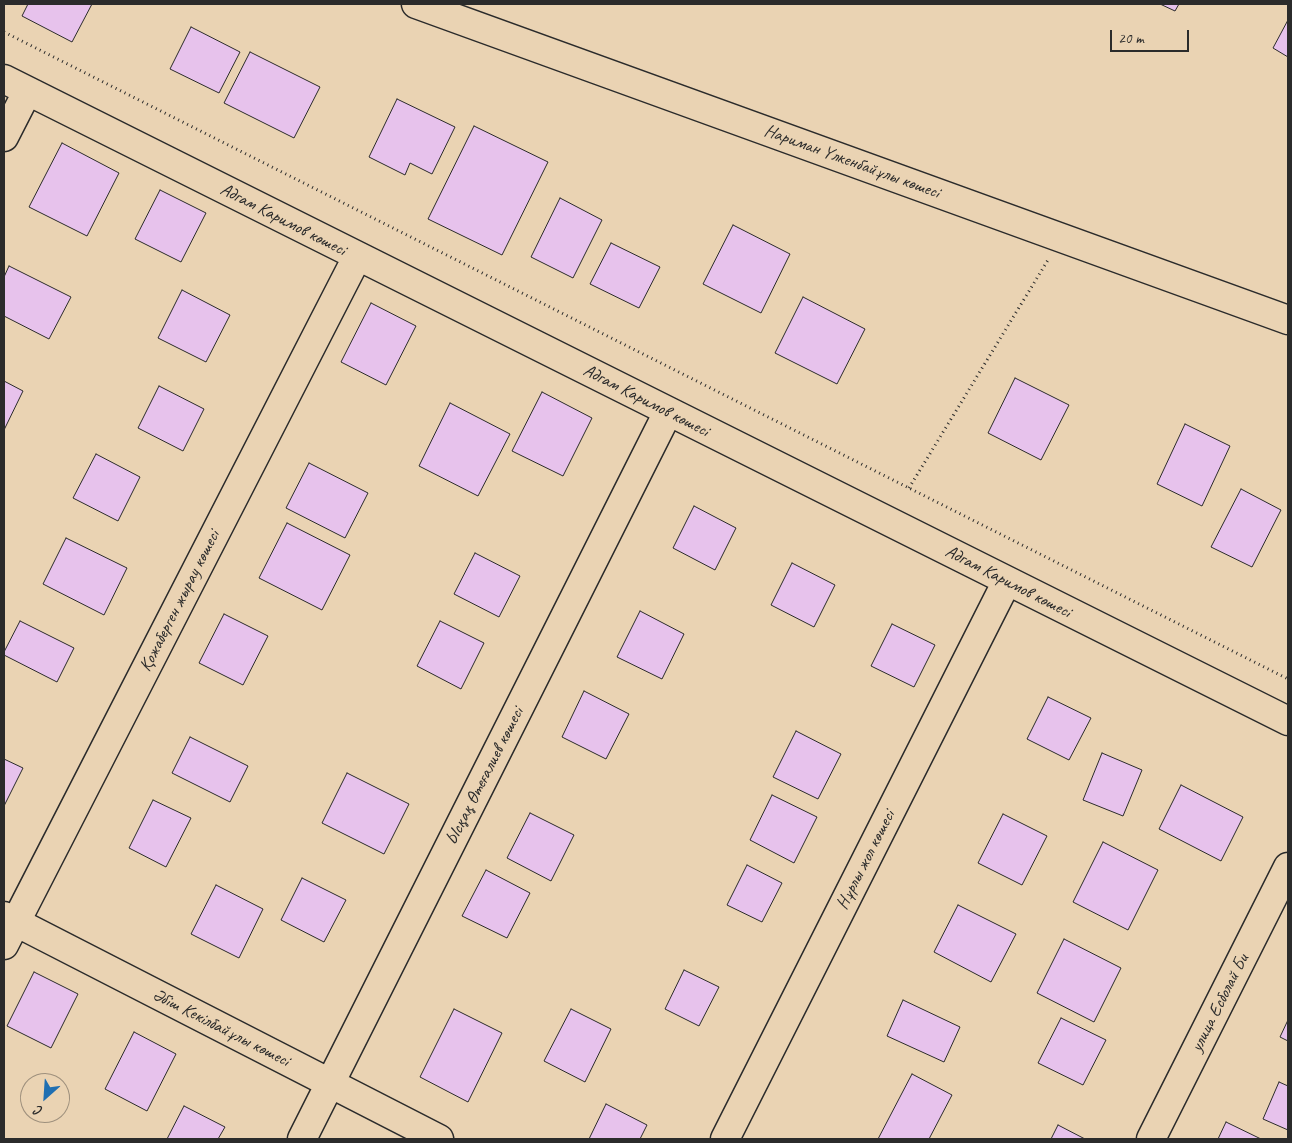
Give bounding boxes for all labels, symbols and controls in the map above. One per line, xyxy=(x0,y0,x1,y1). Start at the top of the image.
scale bar xyxy=(1112,20,1191,52)
text: 20 m xyxy=(1118,29,1144,48)
street label: Нариман Үлкенбайұлы көшесі xyxy=(761,120,943,204)
street label: Адгам Каримов көшесі xyxy=(216,179,350,261)
street label: Адгам Каримов көшесі xyxy=(579,360,713,442)
street label: Қожаберген жырау көшесі xyxy=(135,527,225,675)
street label: Адгам Каримов көшесі xyxy=(941,541,1075,623)
street label: Ысқақ Өтеғалиев көшесі xyxy=(441,704,529,848)
street label: Нұрлы жол көшесі xyxy=(832,807,900,913)
street label: улица Есболай Би xyxy=(1186,951,1254,1055)
street label: Әбіш Кекілбайұлы көшесі xyxy=(149,984,293,1072)
north arrow xyxy=(20,1073,70,1123)
text: С xyxy=(32,1102,45,1120)

